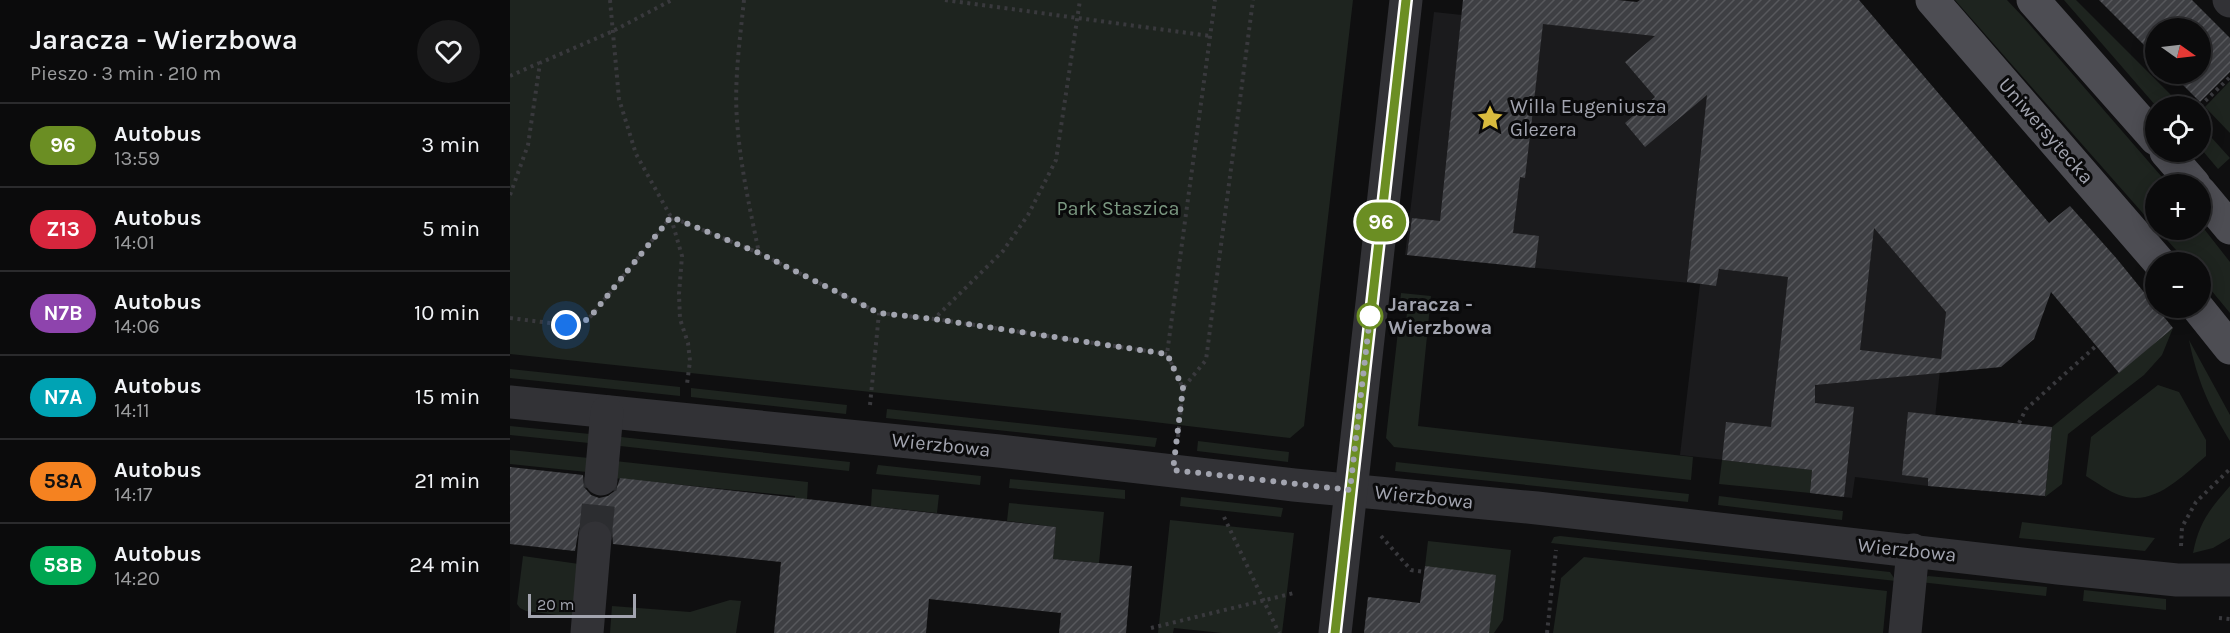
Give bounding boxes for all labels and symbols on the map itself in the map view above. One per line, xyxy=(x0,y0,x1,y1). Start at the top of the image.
north arrow xyxy=(2145,18,2211,84)
street label: Uniwersytecka xyxy=(1994,73,2098,189)
place label: Willa Eugeniusza Glezera xyxy=(1510,95,1667,141)
place icon: Willa Eugeniusza Glezera xyxy=(1475,103,1505,133)
park label: Park Staszica xyxy=(1056,197,1180,220)
line badge: 96 xyxy=(1354,202,1408,242)
place label: Jaracza - Wierzbowa xyxy=(1388,293,1492,339)
marker: Jaracza - Wierzbowa xyxy=(1357,303,1383,329)
your location xyxy=(551,310,581,340)
street label: Wierzbowa xyxy=(891,428,991,462)
street label: Wierzbowa xyxy=(1374,480,1474,514)
street label: Wierzbowa xyxy=(1857,533,1957,567)
scale bar xyxy=(528,591,636,618)

